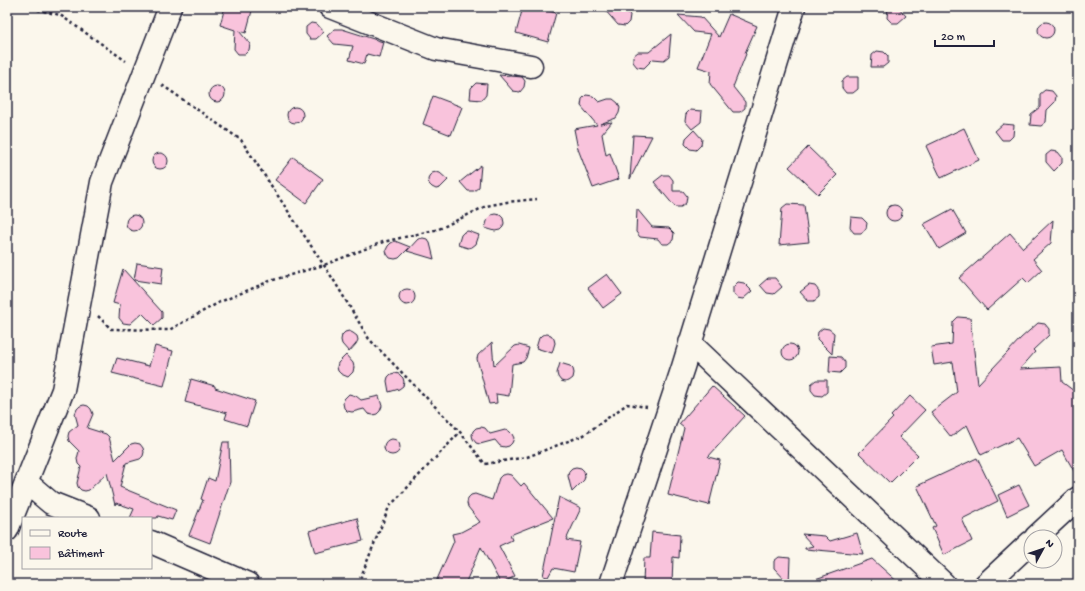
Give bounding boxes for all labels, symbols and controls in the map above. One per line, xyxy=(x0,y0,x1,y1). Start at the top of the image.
scale bar xyxy=(935,22,994,48)
text: 20 m xyxy=(941,31,966,45)
legend xyxy=(22,517,152,569)
text: Route xyxy=(58,528,88,542)
north arrow xyxy=(1023,529,1063,569)
text: N xyxy=(1042,537,1056,550)
text: Bâtiment xyxy=(57,548,105,562)

